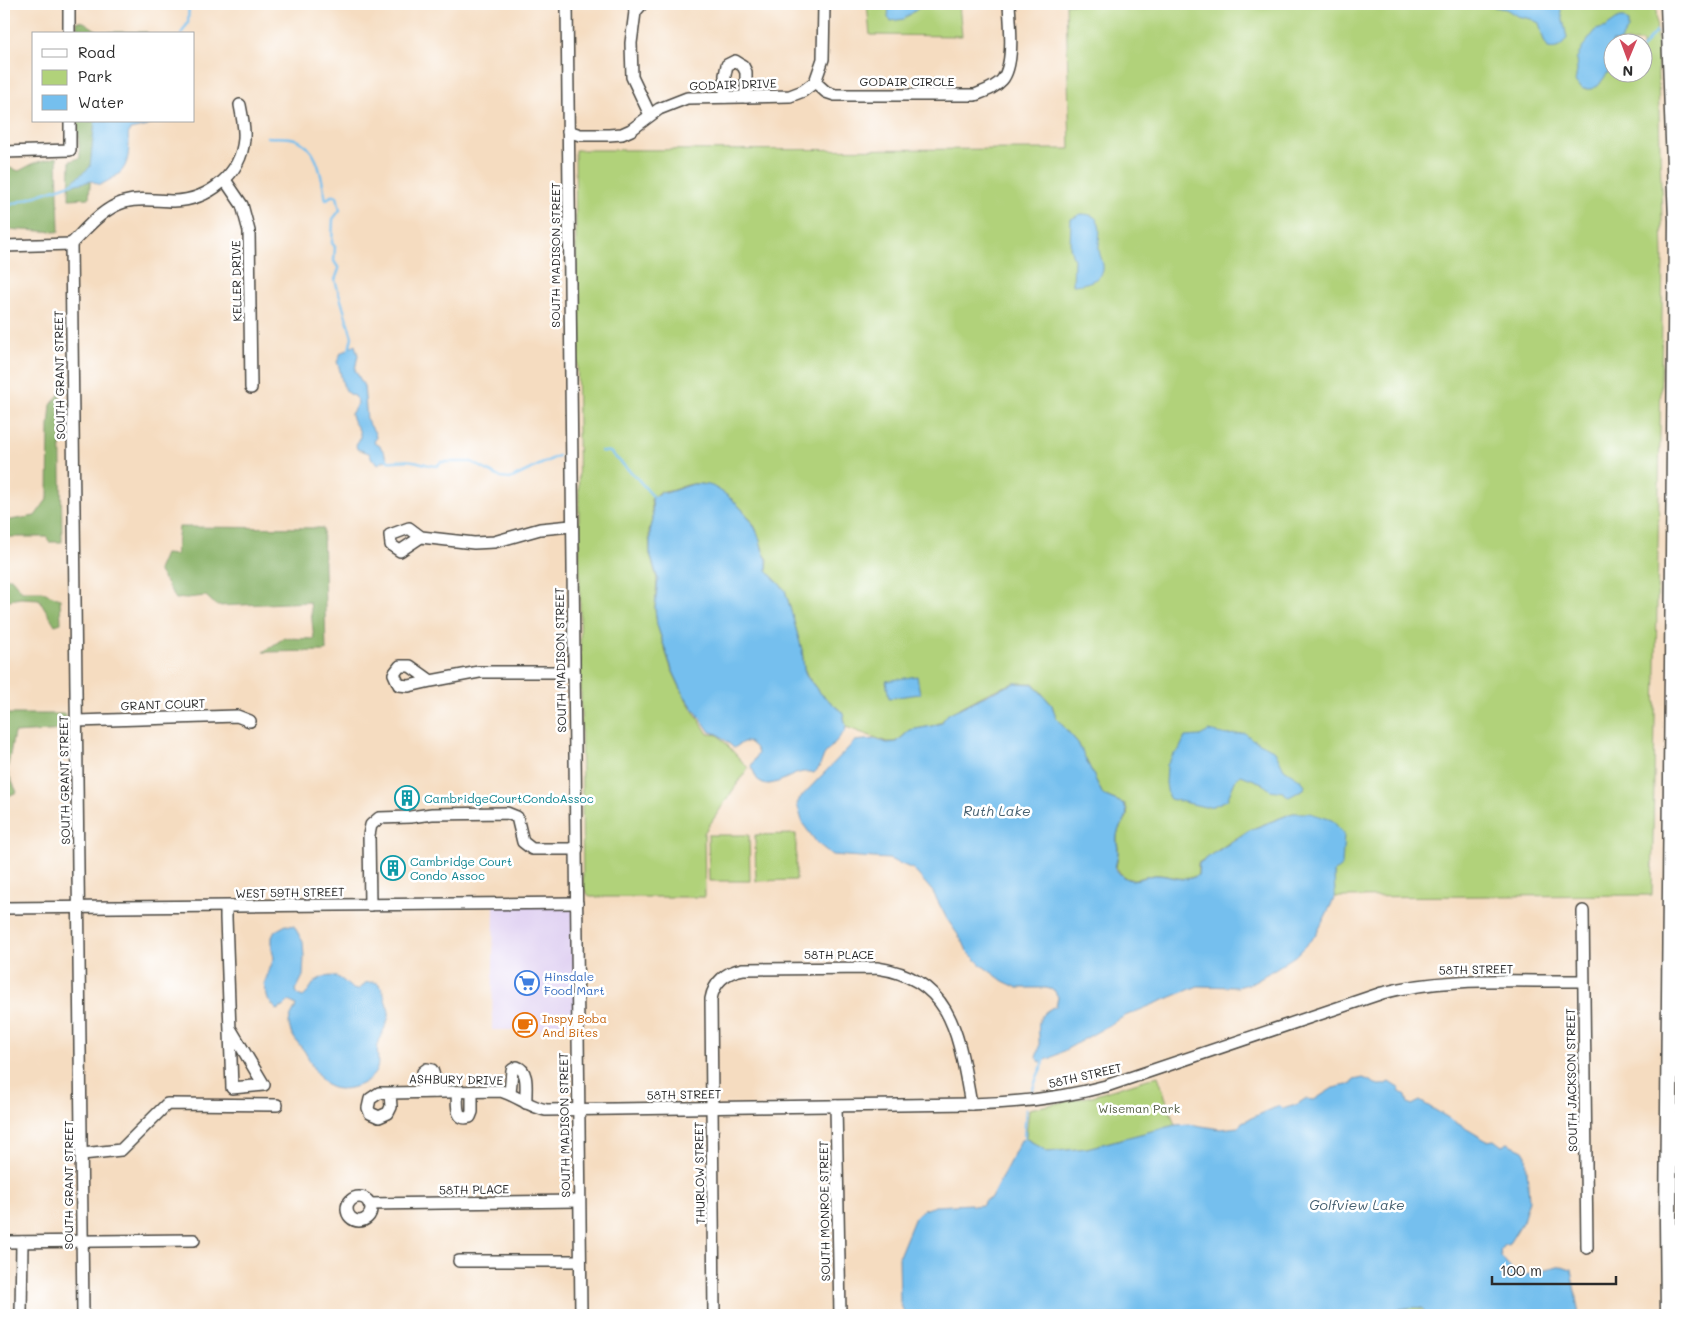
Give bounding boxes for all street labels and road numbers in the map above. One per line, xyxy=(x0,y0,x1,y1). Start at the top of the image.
street label: GODAIR CIRCLE xyxy=(859,73,955,89)
street label: GODAIR DRIVE xyxy=(689,74,777,94)
street label: SOUTH MADISON STREET xyxy=(547,182,563,328)
street label: KELLER DRIVE xyxy=(227,240,245,322)
street label: SOUTH GRANT STREET xyxy=(50,310,68,440)
street label: SOUTH MADISON STREET xyxy=(551,587,569,733)
street label: GRANT COURT xyxy=(120,695,206,713)
street label: SOUTH GRANT STREET xyxy=(55,715,73,845)
street label: WEST 59TH STREET xyxy=(235,883,345,901)
street label: 58TH PLACE xyxy=(804,946,874,962)
street label: 58TH STREET xyxy=(1438,960,1514,978)
street label: SOUTH JACKSON STREET xyxy=(1562,1008,1580,1152)
street label: SOUTH MADISON STREET xyxy=(555,1052,573,1198)
street label: 58TH STREET xyxy=(1047,1059,1124,1091)
street label: ASHBURY DRIVE xyxy=(409,1070,503,1088)
street label: 58TH STREET xyxy=(646,1085,722,1103)
street label: SOUTH GRANT STREET xyxy=(60,1120,76,1250)
street label: THURLOW STREET xyxy=(690,1121,708,1224)
street label: SOUTH MONROE STREET xyxy=(815,1140,833,1282)
street label: 58TH PLACE xyxy=(439,1180,509,1198)

